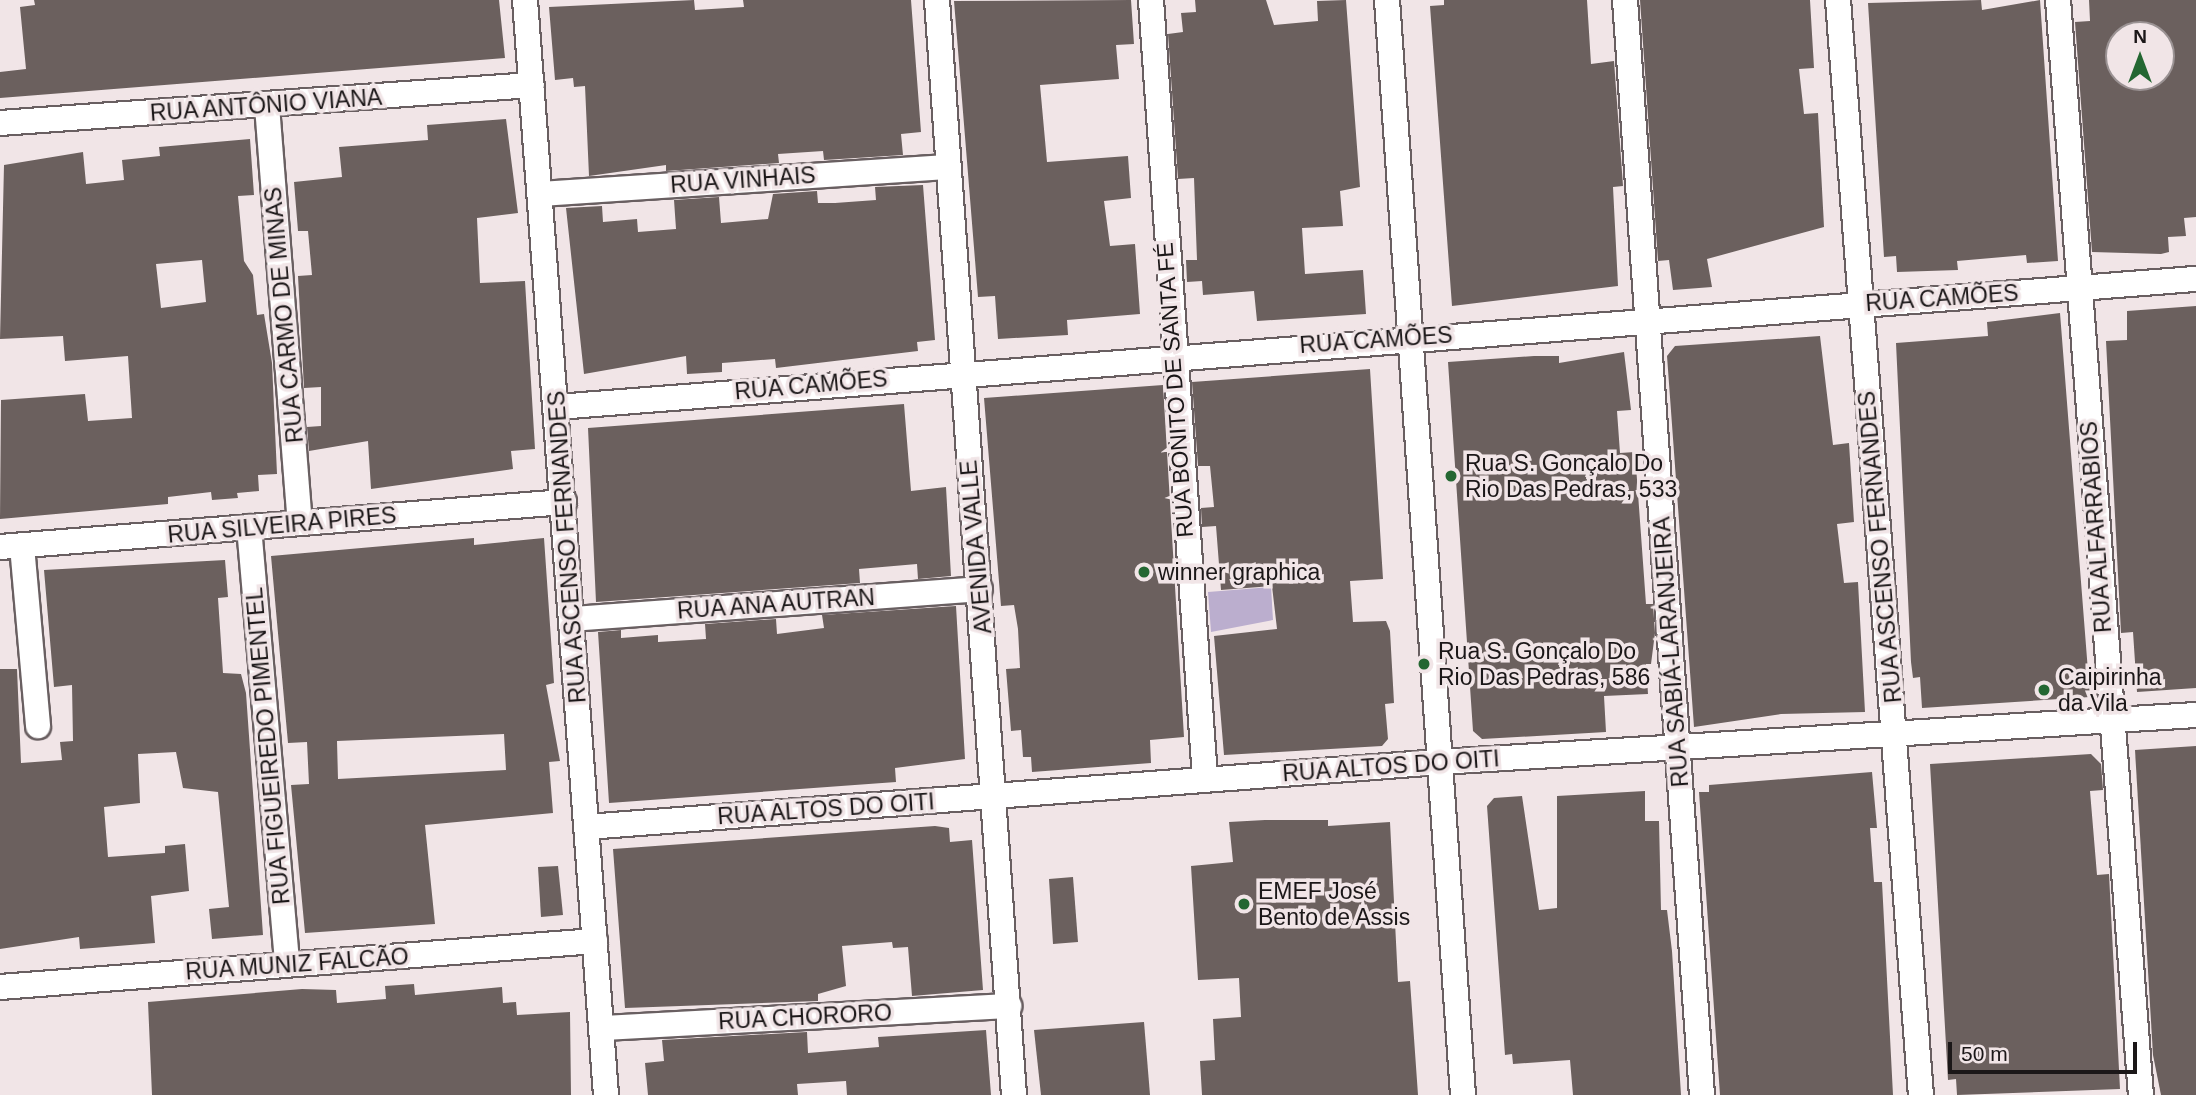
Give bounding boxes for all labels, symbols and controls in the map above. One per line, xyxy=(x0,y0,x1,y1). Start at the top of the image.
north arrow xyxy=(2105,21,2175,91)
text: N xyxy=(2133,26,2147,47)
street label: RUA ANTÔNIO VIANA xyxy=(148,83,384,127)
street label: RUA VINHAIS xyxy=(669,161,817,199)
street label: RUA CARMO DE MINAS xyxy=(259,185,309,445)
street label: RUA BONITO DE SANTA FÉ xyxy=(1151,240,1199,540)
street label: RUA CAMÕES xyxy=(1864,279,2020,317)
street label: RUA CAMÕES xyxy=(1298,321,1454,359)
street label: RUA CAMÕES xyxy=(733,365,889,405)
street label: RUA ASCENSO FERNANDES xyxy=(542,389,592,705)
street label: RUA ASCENSO FERNANDES xyxy=(1852,389,1908,705)
street label: RUA ALFARRABIOS xyxy=(2075,419,2117,635)
place label: Rua S. Gonçalo Do Rio Das Pedras, 533 xyxy=(1465,449,1677,503)
street label: AVENIDA VALLE xyxy=(955,458,997,636)
marker: Rua S. Gonçalo Do Rio Das Pedras, 533 xyxy=(1443,468,1459,484)
street label: RUA SILVEIRA PIRES xyxy=(165,501,399,549)
street label: RUA SABIÁ-LARANJEIRA xyxy=(1648,515,1694,789)
place label: winner graphica xyxy=(1158,558,1320,586)
marker: winner graphica xyxy=(1136,564,1152,580)
street label: RUA ANA AUTRAN xyxy=(674,583,878,625)
street label: RUA FIGUEIREDO PIMENTEL xyxy=(240,586,296,906)
place label: Rua S. Gonçalo Do Rio Das Pedras, 586 xyxy=(1438,637,1650,691)
marker: Rua S. Gonçalo Do Rio Das Pedras, 586 xyxy=(1416,656,1432,672)
place label: Caipirinha da Vila xyxy=(2058,663,2162,717)
marker: Caipirinha da Vila xyxy=(2036,682,2052,698)
street label: RUA ALTOS DO OITI xyxy=(1280,745,1502,787)
street label: RUA ALTOS DO OITI xyxy=(715,788,937,830)
place label: EMEF José Bento de Assis xyxy=(1258,877,1411,931)
marker: EMEF José Bento de Assis xyxy=(1236,896,1252,912)
street label: RUA MUNIZ FALCÃO xyxy=(184,942,410,986)
street label: RUA CHORORO xyxy=(717,999,893,1035)
scale bar xyxy=(1951,1028,2140,1072)
text: 50 m xyxy=(1961,1042,2008,1065)

